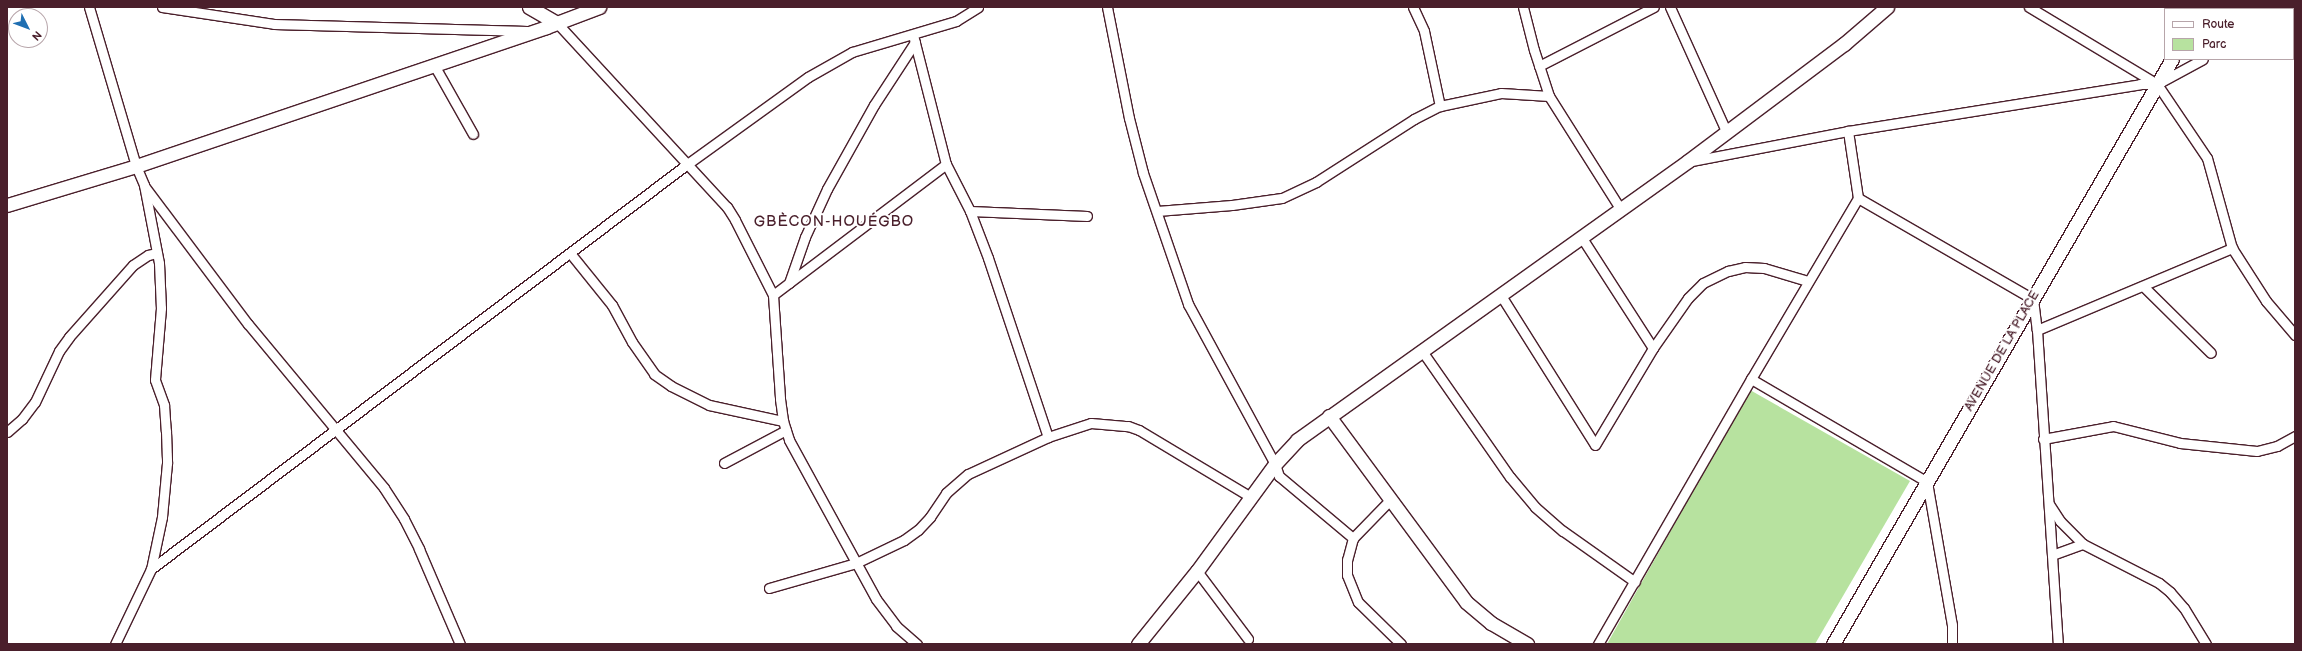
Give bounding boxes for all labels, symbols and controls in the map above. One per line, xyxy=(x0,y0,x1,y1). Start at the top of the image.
north arrow xyxy=(8,8,48,48)
legend xyxy=(2164,8,2294,60)
text: Route xyxy=(2202,17,2234,32)
text: N xyxy=(29,28,44,43)
text: Parc xyxy=(2202,37,2226,52)
district label: GBÈCON-HOUÉGBO xyxy=(754,213,914,231)
street label: AVENUE DE LA PLACE xyxy=(1961,288,2043,414)

